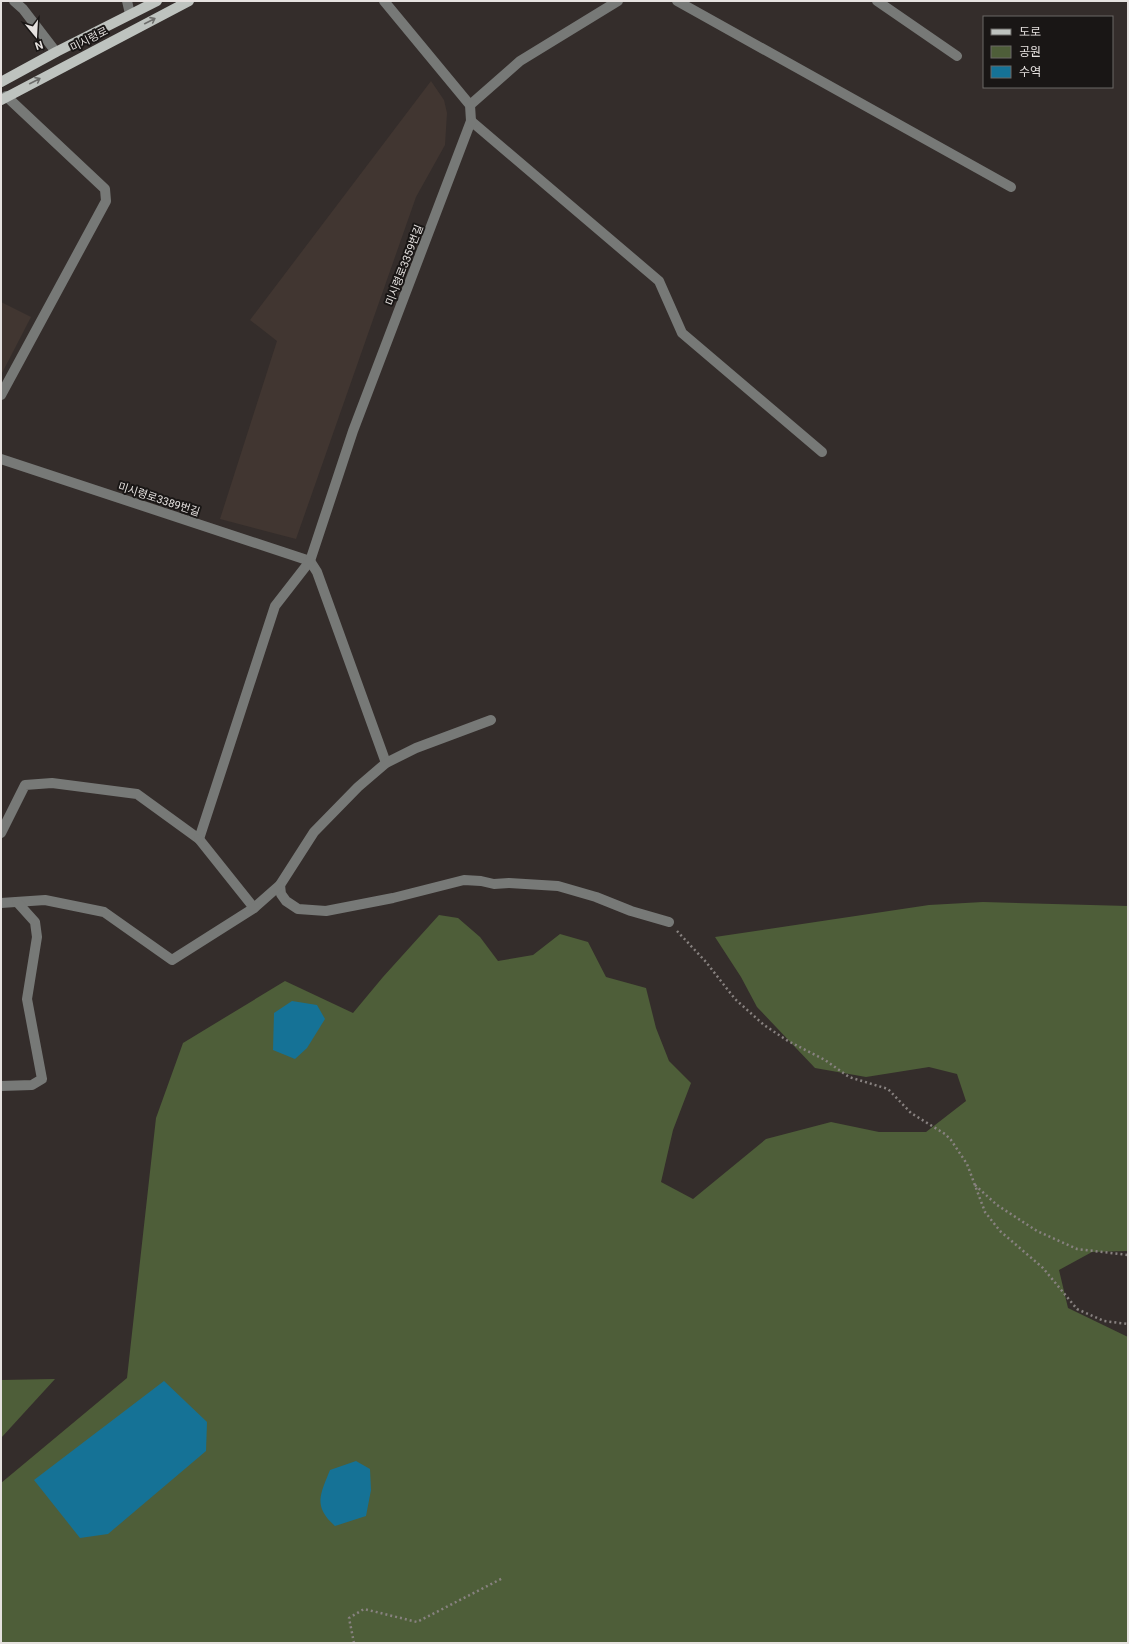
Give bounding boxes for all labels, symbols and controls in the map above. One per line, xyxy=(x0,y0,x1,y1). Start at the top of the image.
north arrow xyxy=(16,16,56,56)
legend xyxy=(983,16,1113,88)
one-way arrow xyxy=(144,17,156,24)
street label: 미시령로 xyxy=(68,24,110,54)
text: 도로 xyxy=(1019,25,1041,39)
text: N xyxy=(33,38,45,52)
text: 공원 xyxy=(1019,45,1041,59)
text: 수역 xyxy=(1019,65,1041,79)
one-way arrow xyxy=(29,77,41,84)
street label: 미시령로3359번길 xyxy=(383,223,426,307)
street label: 미시령로3389번길 xyxy=(116,480,201,519)

